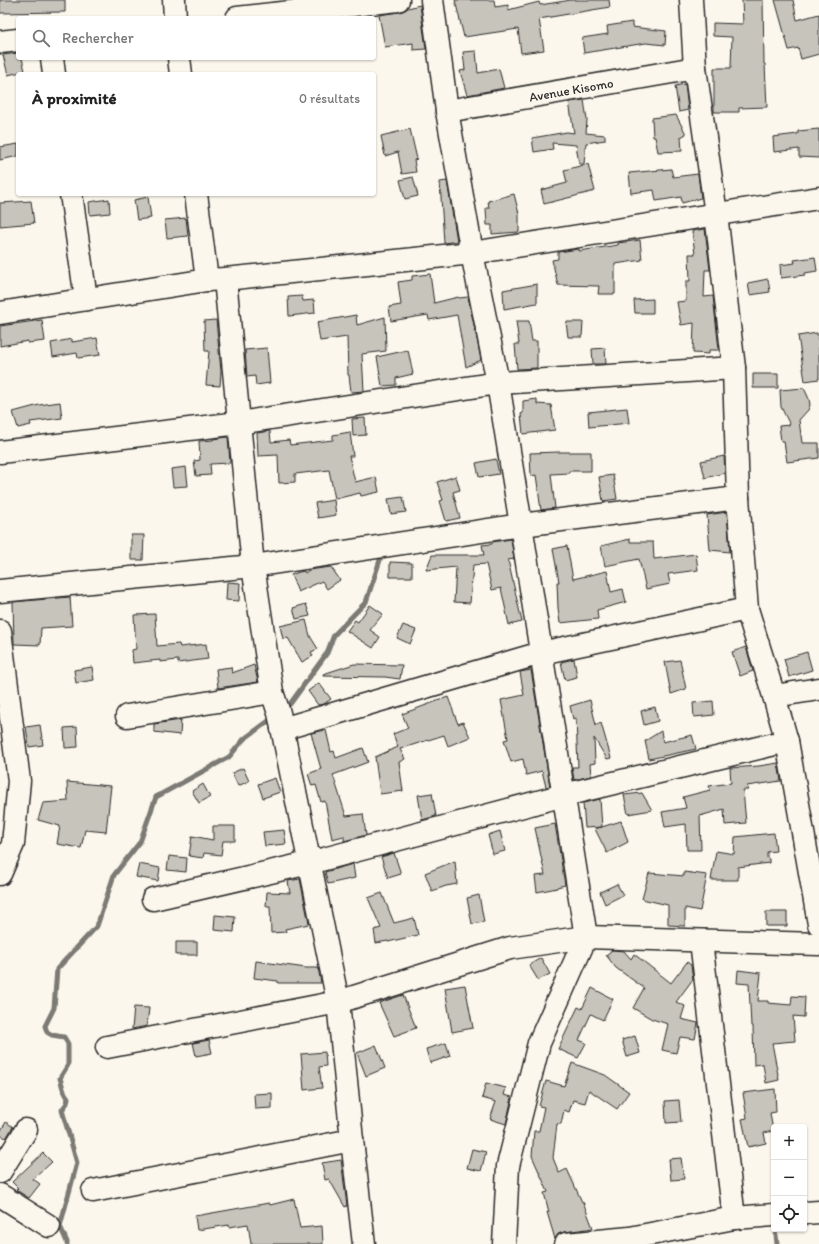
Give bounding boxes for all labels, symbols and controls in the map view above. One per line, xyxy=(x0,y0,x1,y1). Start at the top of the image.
search box xyxy=(16,16,376,60)
icon: search xyxy=(30,27,52,49)
text: Rechercher xyxy=(62,29,134,47)
street label: Avenue Kisomo xyxy=(528,75,615,104)
text: À proximité xyxy=(32,88,117,108)
text: 0 résultats xyxy=(299,91,360,106)
map controls xyxy=(771,1124,807,1232)
button: + xyxy=(771,1124,807,1160)
button: − xyxy=(771,1160,807,1196)
button: locate xyxy=(771,1196,807,1232)

